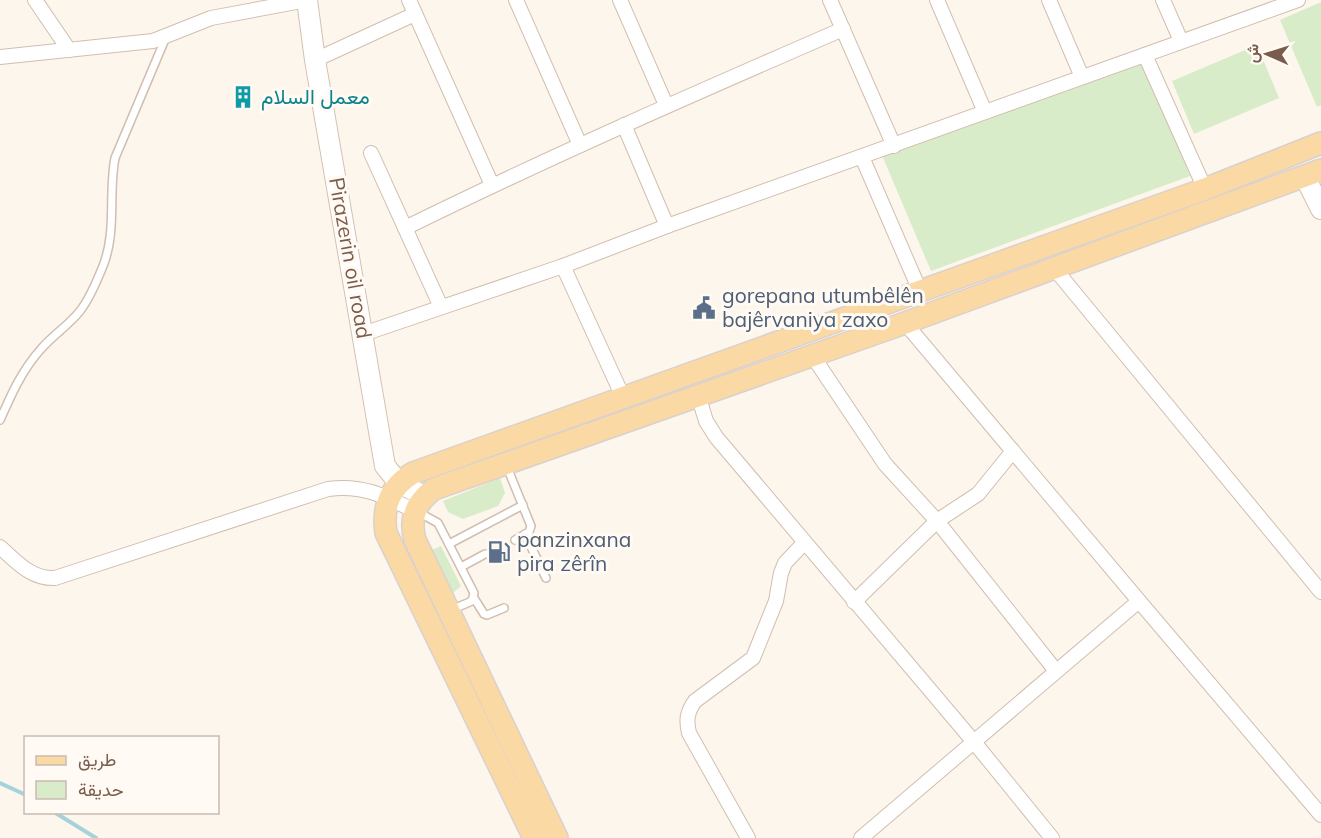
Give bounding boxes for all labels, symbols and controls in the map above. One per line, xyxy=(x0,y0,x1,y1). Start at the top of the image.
north arrow xyxy=(1237,24,1297,84)
text: ش xyxy=(1242,43,1263,63)
place label: معمل السلام xyxy=(261,83,370,111)
building icon: معمل السلام xyxy=(230,84,256,110)
street label: Pirazerin oil road xyxy=(324,175,378,341)
place label: gorepana utumbêlên bajêrvaniya zaxo xyxy=(722,282,924,332)
public building icon: gorepana utumbêlên bajêrvaniya zaxo xyxy=(691,295,717,321)
place label: panzinxana pira zêrîn xyxy=(517,526,631,576)
fuel station icon: panzinxana pira zêrîn xyxy=(486,539,512,565)
legend xyxy=(24,736,219,814)
text: طريق xyxy=(78,748,116,771)
text: حديقة xyxy=(78,778,124,801)

